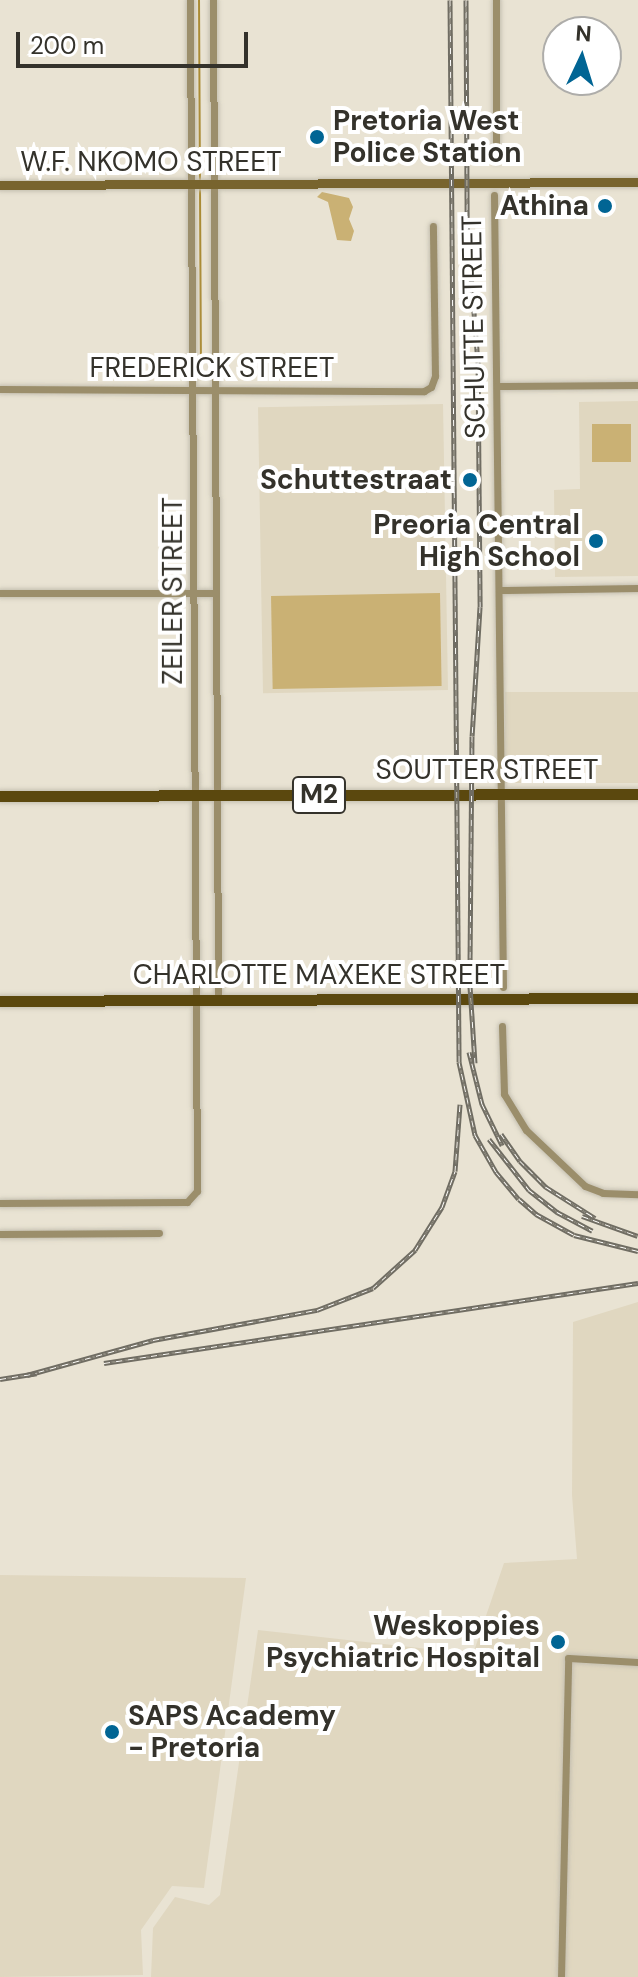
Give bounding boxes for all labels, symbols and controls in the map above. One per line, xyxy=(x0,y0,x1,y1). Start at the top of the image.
scale bar xyxy=(20,16,252,66)
north arrow xyxy=(542,16,622,96)
text: N xyxy=(575,19,593,49)
text: 200 m xyxy=(30,30,104,61)
place label: Pretoria West Police Station xyxy=(333,104,522,170)
marker: Pretoria West Police Station xyxy=(308,128,326,146)
street label: W.F. NKOMO STREET xyxy=(20,145,282,179)
place label: Athina xyxy=(500,189,589,223)
marker: Athina xyxy=(596,197,614,215)
street label: SCHUTTE STREET xyxy=(455,215,493,439)
street label: FREDERICK STREET xyxy=(89,351,335,385)
place label: Schuttestraat xyxy=(260,463,452,497)
marker: Schuttestraat xyxy=(459,469,481,491)
street label: ZEILER STREET xyxy=(156,497,190,685)
place label: Preoria Central High School xyxy=(373,508,580,574)
marker: Preoria Central High School xyxy=(587,532,605,550)
street label: SOUTTER STREET xyxy=(375,753,599,787)
road number: M2 xyxy=(291,773,347,817)
street label: CHARLOTTE MAXEKE STREET xyxy=(133,958,505,992)
place label: Weskoppies Psychiatric Hospital xyxy=(266,1609,540,1675)
marker: Weskoppies Psychiatric Hospital xyxy=(547,1631,569,1653)
place label: SAPS Academy - Pretoria xyxy=(128,1699,336,1765)
marker: SAPS Academy - Pretoria xyxy=(103,1723,121,1741)

